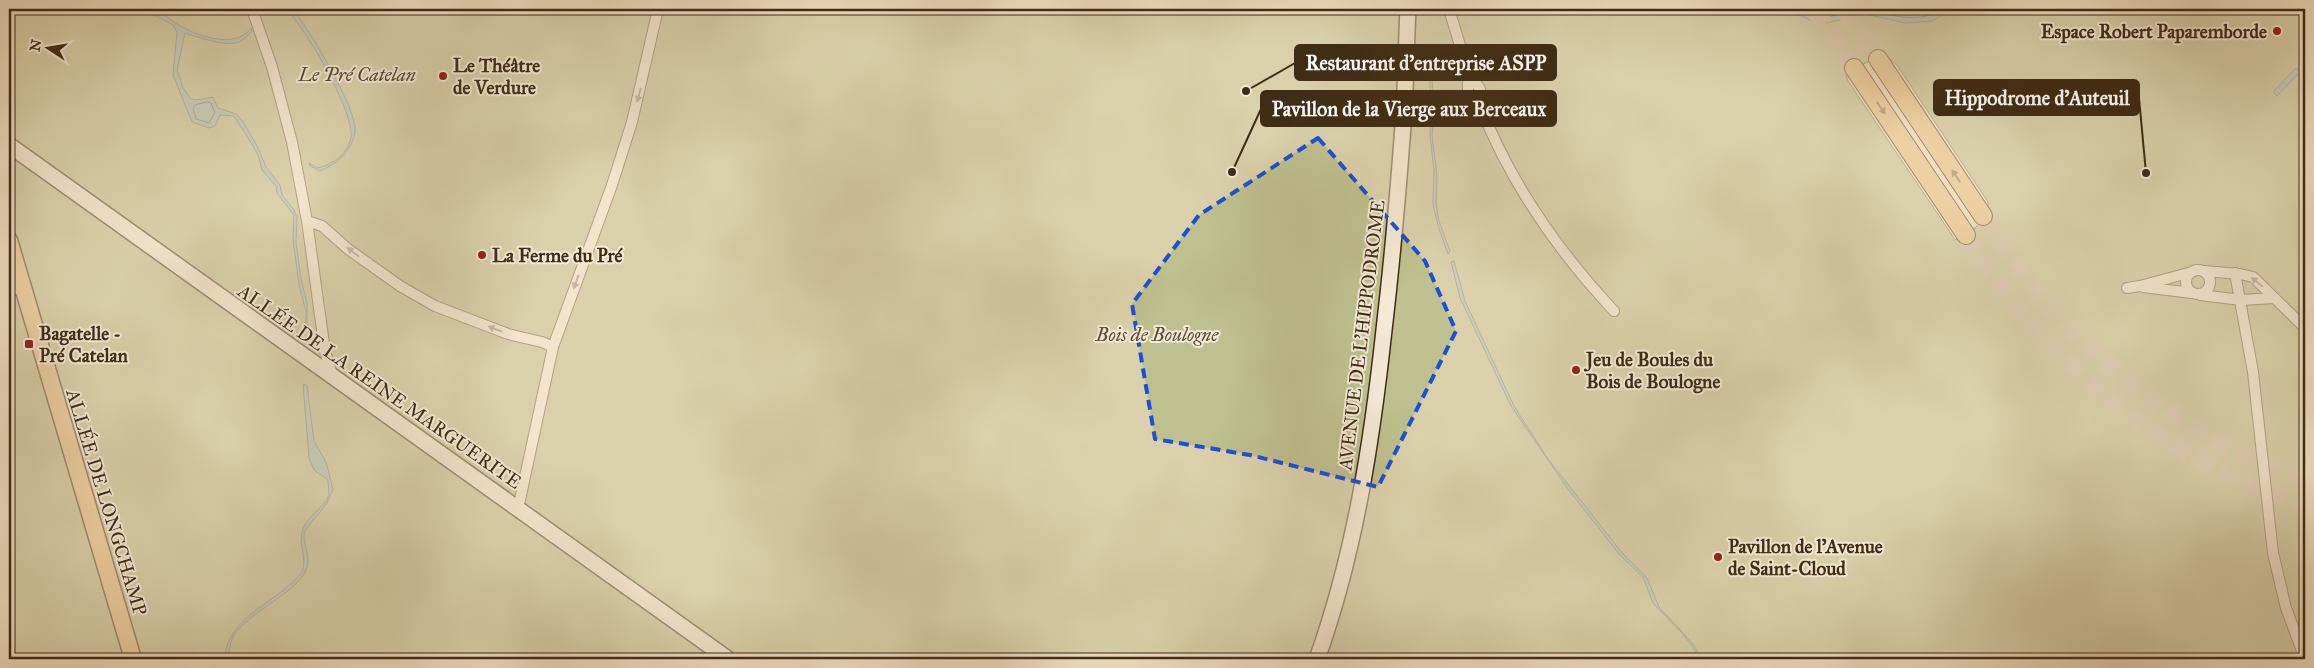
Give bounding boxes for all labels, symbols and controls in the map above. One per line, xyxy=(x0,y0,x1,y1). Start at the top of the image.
place label: Espace Robert Paparemborde xyxy=(2041,20,2267,44)
north arrow xyxy=(22,22,72,72)
marker: Espace Robert Paparemborde xyxy=(2271,25,2283,37)
text: N xyxy=(26,38,45,53)
callout: Restaurant d'entreprise ASPP xyxy=(1295,45,1556,80)
text: Restaurant d'entreprise ASPP xyxy=(1305,51,1547,76)
place label: Le Théâtre de Verdure xyxy=(453,54,540,99)
park label: Le Pré Catelan xyxy=(297,63,416,86)
marker: Le Théâtre de Verdure xyxy=(437,70,449,82)
callout: Hippodrome d'Auteuil xyxy=(1934,80,2139,115)
text: Hippodrome d'Auteuil xyxy=(1944,86,2130,111)
one-way arrow xyxy=(635,87,643,102)
callout: Pavillon de la Vierge aux Berceaux xyxy=(1261,91,1556,126)
text: Pavillon de la Vierge aux Berceaux xyxy=(1272,97,1547,122)
one-way arrow xyxy=(1876,102,1886,115)
one-way arrow xyxy=(1951,169,1961,182)
street label: AVENUE DE L'HIPPODROME xyxy=(1333,198,1390,473)
place label: La Ferme du Pré xyxy=(492,244,624,267)
one-way arrow xyxy=(346,247,360,257)
marker: La Ferme du Pré xyxy=(476,249,488,261)
one-way arrow xyxy=(572,275,580,290)
one-way arrow xyxy=(2251,276,2264,287)
street label: ALLÉE DE LA REINE MARGUERITE xyxy=(233,278,527,494)
place label: Bagatelle - Pré Catelan xyxy=(39,322,129,367)
park label: Bois de Boulogne xyxy=(1095,323,1219,346)
one-way arrow xyxy=(487,325,502,333)
marker: Bagatelle - Pré Catelan xyxy=(23,338,35,350)
place label: Jeu de Boules du Bois de Boulogne xyxy=(1583,348,1720,394)
marker: Jeu de Boules du Bois de Boulogne xyxy=(1570,364,1582,376)
street label: ALLÉE DE LONGCHAMP xyxy=(61,385,153,618)
place label: Pavillon de l'Avenue de Saint-Cloud xyxy=(1728,535,1883,580)
marker: Pavillon de l'Avenue de Saint-Cloud xyxy=(1712,551,1724,563)

